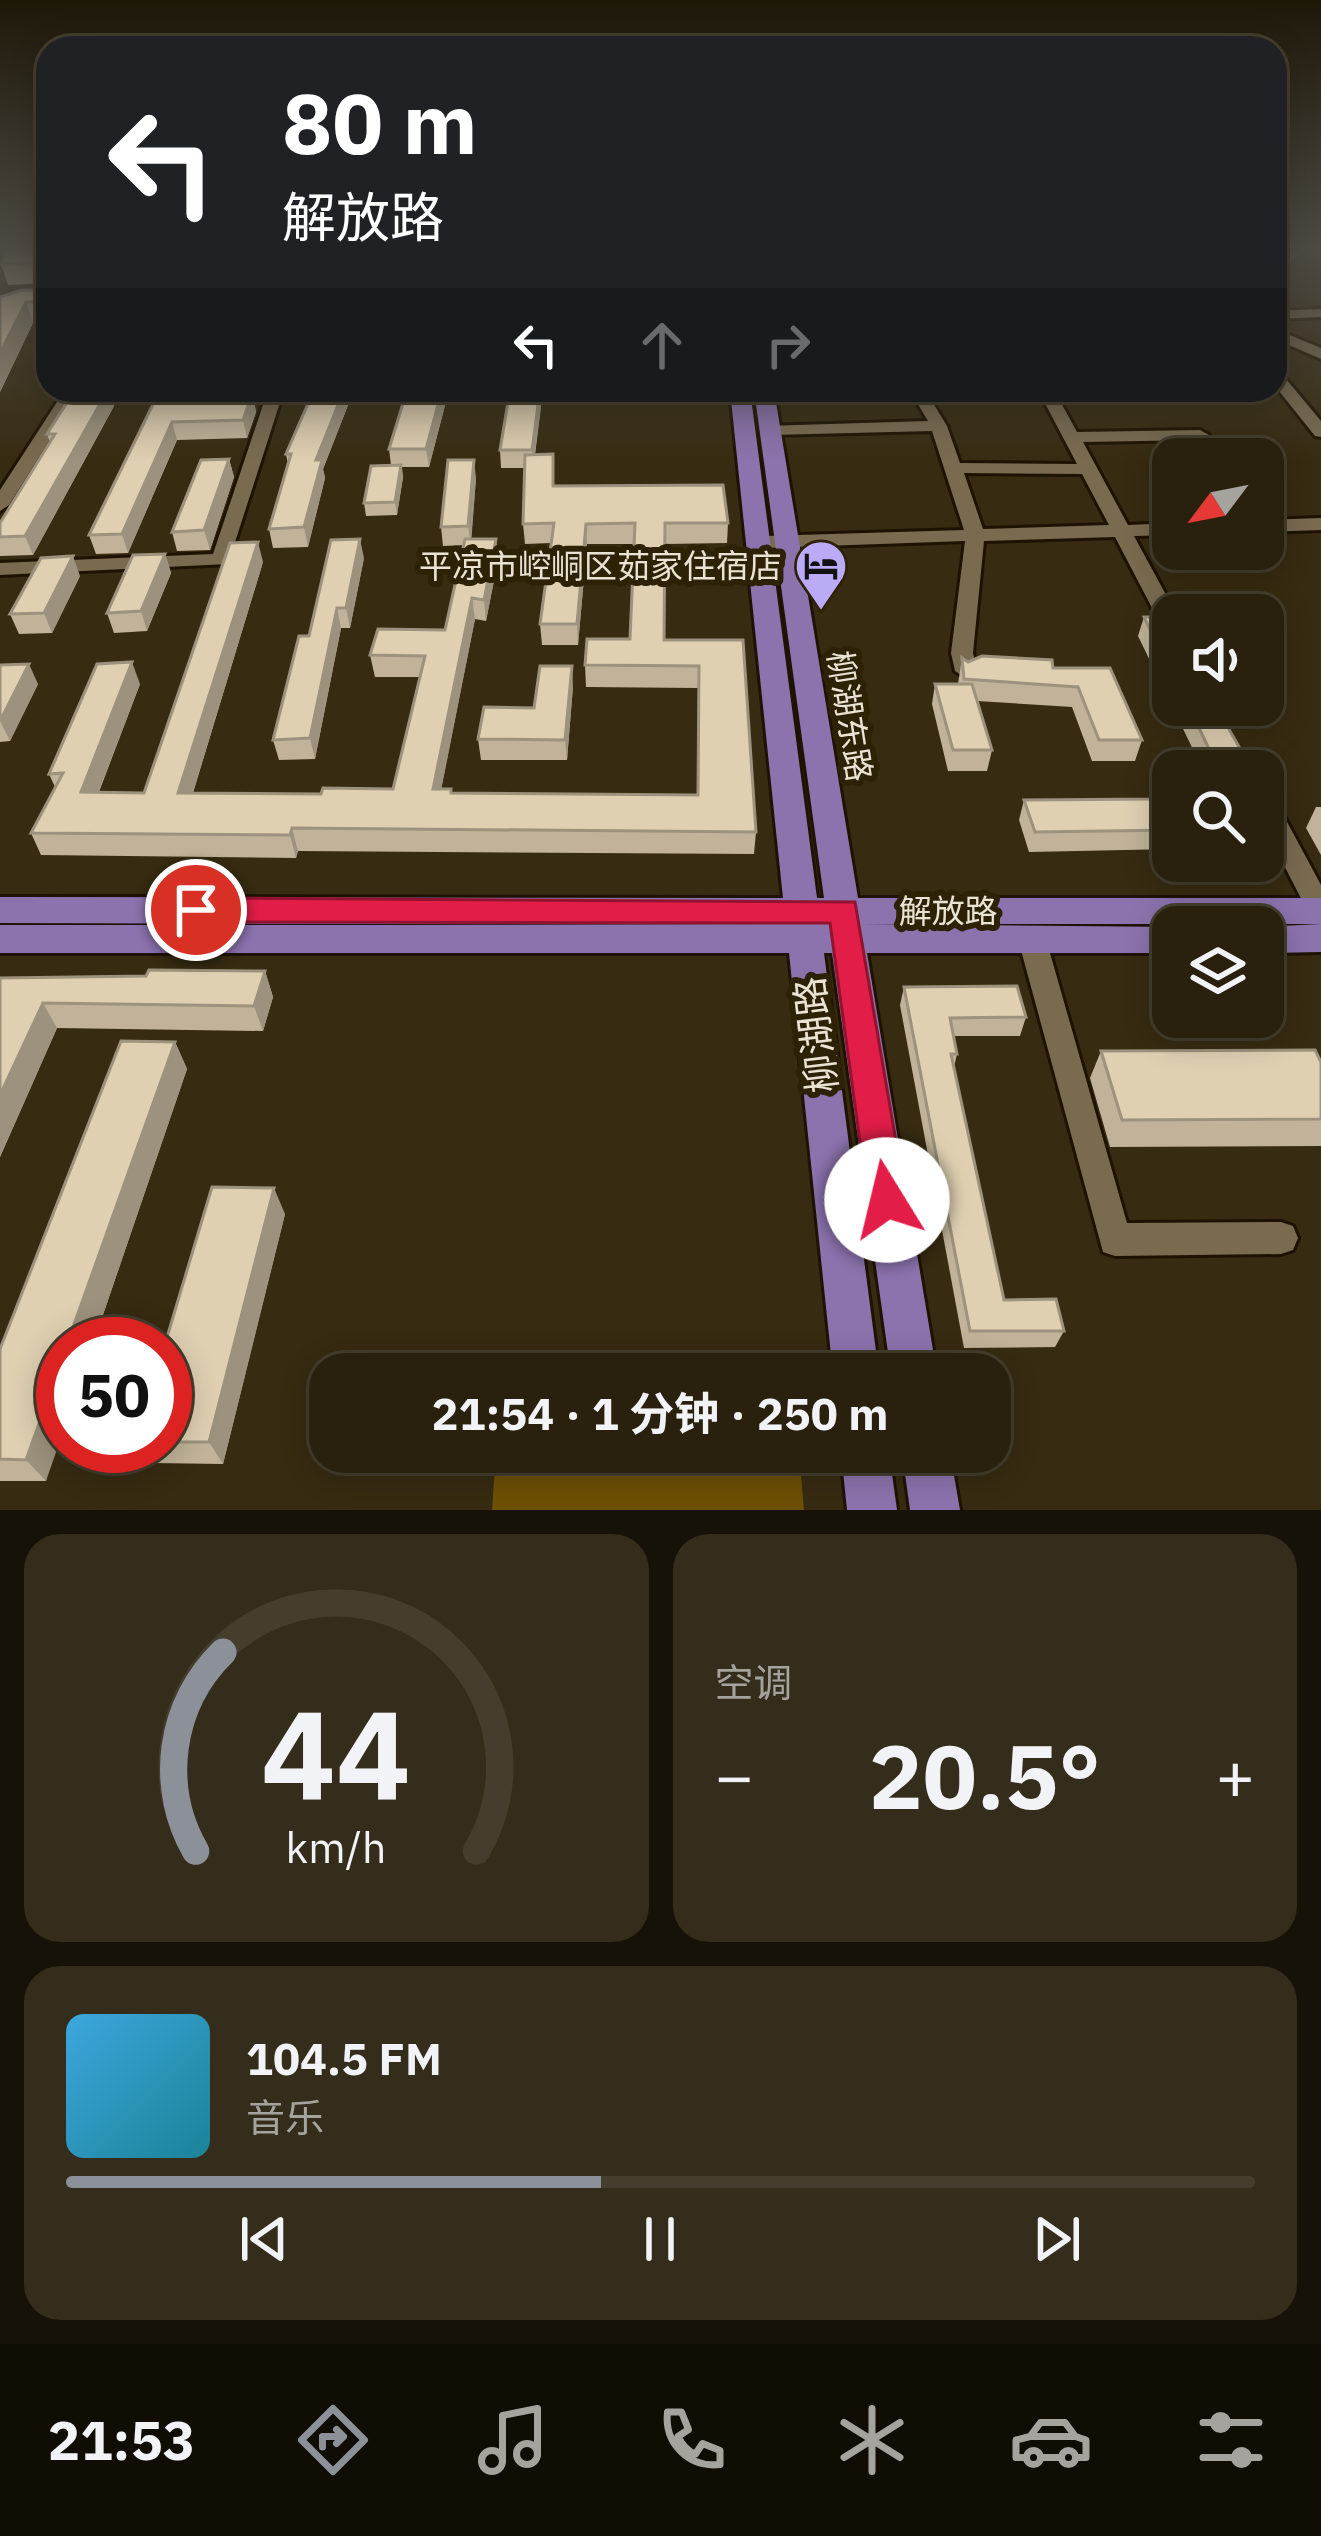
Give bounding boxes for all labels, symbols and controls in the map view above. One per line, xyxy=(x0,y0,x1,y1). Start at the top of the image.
text: 80 m xyxy=(282,68,478,177)
icon: left xyxy=(84,84,240,240)
text: 解放路 xyxy=(282,182,444,252)
icon: left xyxy=(503,312,569,378)
icon: ahead xyxy=(629,312,695,378)
icon: right xyxy=(755,312,821,378)
north arrow xyxy=(1152,438,1284,570)
map controls xyxy=(1152,438,1284,1038)
hotel icon: 平凉市崆峒区茹家住宿店 xyxy=(793,538,849,612)
place label: 平凉市崆峒区茹家住宿店 xyxy=(419,544,782,587)
button: sound xyxy=(1152,594,1284,726)
street label: 柳湖东路 xyxy=(819,647,882,784)
button: search xyxy=(1152,750,1284,882)
pin xyxy=(145,859,247,961)
icon: arrive xyxy=(163,877,229,943)
street label: 解放路 xyxy=(899,889,998,932)
button: layers xyxy=(1152,906,1284,1038)
street label: 柳湖路 xyxy=(783,974,848,1096)
position arrow xyxy=(824,1137,950,1263)
speed limit sign: 50 xyxy=(36,1317,192,1473)
text: 21:54 · 1 分钟 · 250 m xyxy=(431,1384,889,1442)
text: 空调 xyxy=(715,1657,793,1708)
text: 44 xyxy=(261,1672,411,1834)
text: 20.5° xyxy=(869,1717,1101,1834)
text: − xyxy=(715,1732,754,1818)
text: + xyxy=(1215,1732,1255,1818)
text: km/h xyxy=(286,1819,387,1875)
text: 104.5 FM xyxy=(246,2029,442,2087)
text: 音乐 xyxy=(246,2092,324,2143)
icon: previous xyxy=(231,2206,297,2272)
icon: pause xyxy=(627,2206,693,2272)
icon: next xyxy=(1024,2206,1090,2272)
icon: directions xyxy=(291,2398,375,2482)
icon: music xyxy=(471,2398,555,2482)
icon: phone xyxy=(650,2398,734,2482)
icon: climate xyxy=(830,2398,914,2482)
icon: car xyxy=(1009,2398,1093,2482)
icon: filters xyxy=(1189,2398,1273,2482)
text: 21:53 xyxy=(48,2405,195,2475)

